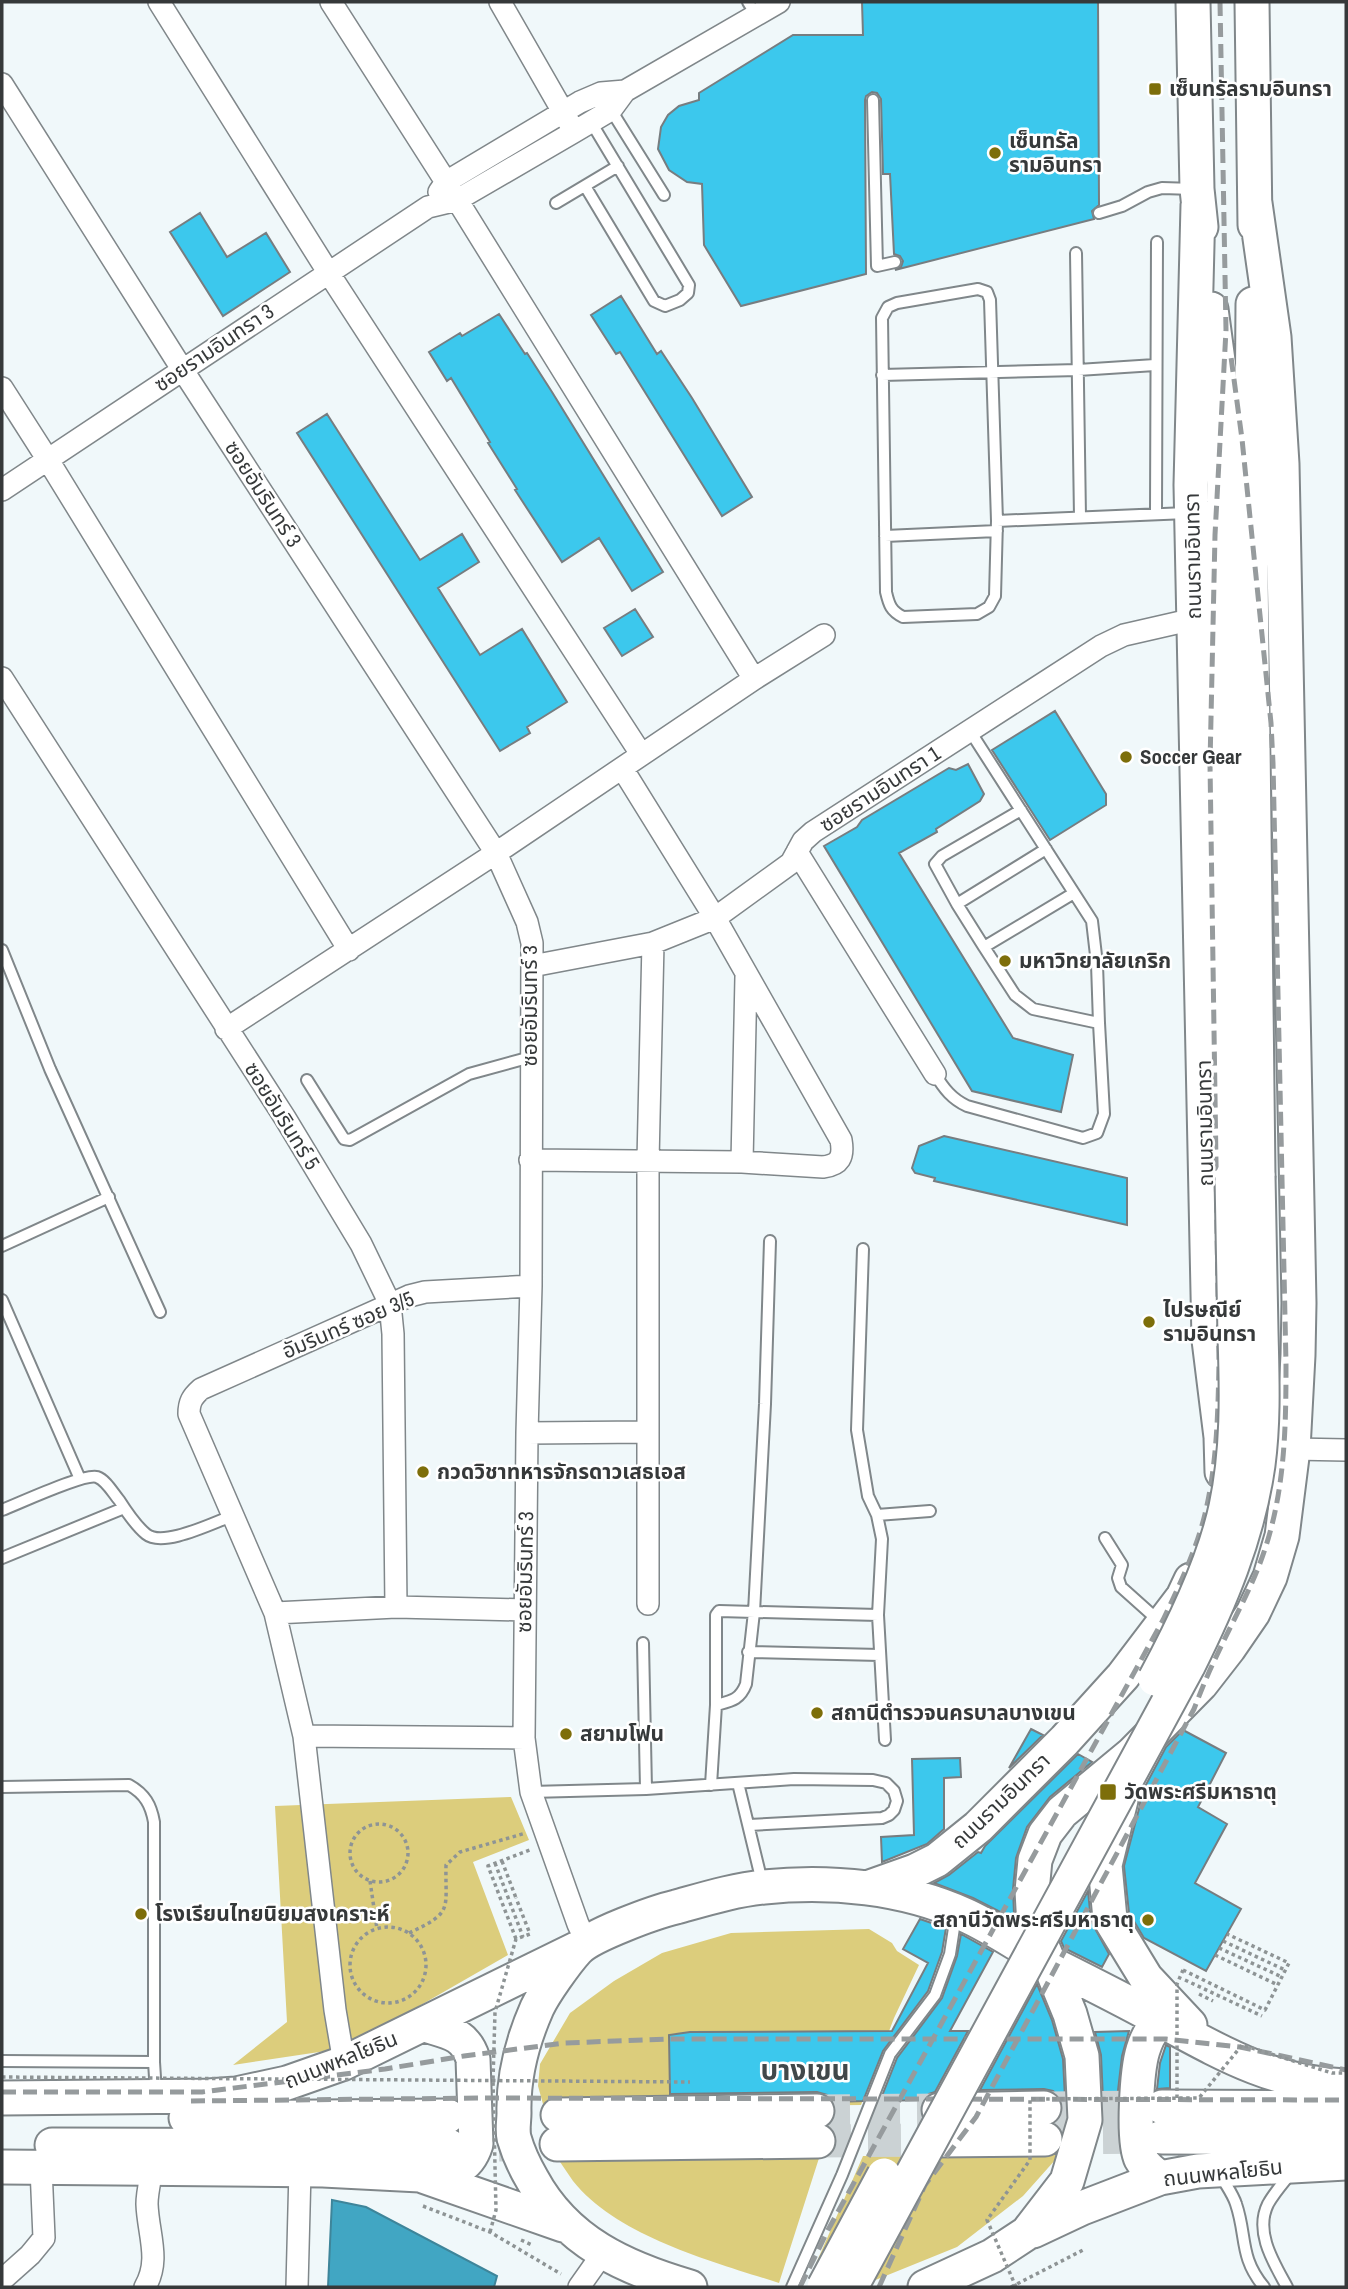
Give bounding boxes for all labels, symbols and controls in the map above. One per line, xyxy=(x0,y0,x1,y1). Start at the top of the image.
place label: เซ็นทรัลรามอินทรา xyxy=(1169,74,1332,103)
marker: เซ็นทรัลรามอินทรา xyxy=(1147,81,1163,97)
place label: เซ็นทรัล รามอินทรา xyxy=(1009,126,1102,179)
marker: เซ็นทรัล รามอินทรา xyxy=(987,145,1003,161)
street label: ซอยรามอินทรา 3 xyxy=(148,297,279,398)
street label: ซอยอัมรินทร์ 3 xyxy=(218,435,309,553)
street label: ถนนรามอินทรา xyxy=(1177,492,1208,620)
street label: ซอยรามอินทรา 1 xyxy=(814,738,946,839)
place label: Soccer Gear xyxy=(1140,742,1242,771)
marker: Soccer Gear xyxy=(1118,749,1134,765)
street label: ซอยอัมรินทร์ 3 xyxy=(515,945,544,1067)
place label: มหาวิทยาลัยเกริก xyxy=(1019,946,1171,975)
marker: มหาวิทยาลัยเกริก xyxy=(997,953,1013,969)
street label: ซอยอัมรินทร์ 5 xyxy=(238,1056,327,1175)
street label: ถนนรามอินทรา xyxy=(1189,1059,1220,1187)
street label: อัมรินทร์ ซอย 3/5 xyxy=(277,1284,418,1365)
place label: ไปรษณีย์ รามอินทรา xyxy=(1163,1295,1256,1348)
marker: ไปรษณีย์ รามอินทรา xyxy=(1141,1314,1157,1330)
place label: กวดวิชาทหารจักรดาวเสธเอส xyxy=(437,1457,686,1486)
marker: กวดวิชาทหารจักรดาวเสธเอส xyxy=(415,1464,431,1480)
street label: ซอยอัมรินทร์ 3 xyxy=(509,1511,540,1633)
place label: สถานีตำรวจนครบาลบางเขน xyxy=(831,1698,1076,1727)
marker: สถานีตำรวจนครบาลบางเขน xyxy=(809,1705,825,1721)
place label: สยามโฟน xyxy=(580,1719,664,1748)
marker: สยามโฟน xyxy=(558,1726,574,1742)
street label: ถนนรามอินทรา xyxy=(945,1746,1056,1855)
place label: วัดพระศรีมหาธาตุ xyxy=(1124,1777,1277,1806)
marker: วัดพระศรีมหาธาตุ xyxy=(1098,1782,1118,1802)
place label: โรงเรียนไทยนิยมสงเคราะห์ xyxy=(155,1899,390,1928)
place label: สถานีวัดพระศรีมหาธาตุ xyxy=(933,1905,1134,1934)
marker: โรงเรียนไทยนิยมสงเคราะห์ xyxy=(133,1906,149,1922)
marker: สถานีวัดพระศรีมหาธาตุ xyxy=(1140,1912,1156,1928)
street label: ถนนพหลโยธิน xyxy=(280,2024,402,2095)
district label: บางเขน xyxy=(760,2051,850,2089)
street label: ถนนพหลโยธิน xyxy=(1162,2152,1284,2193)

